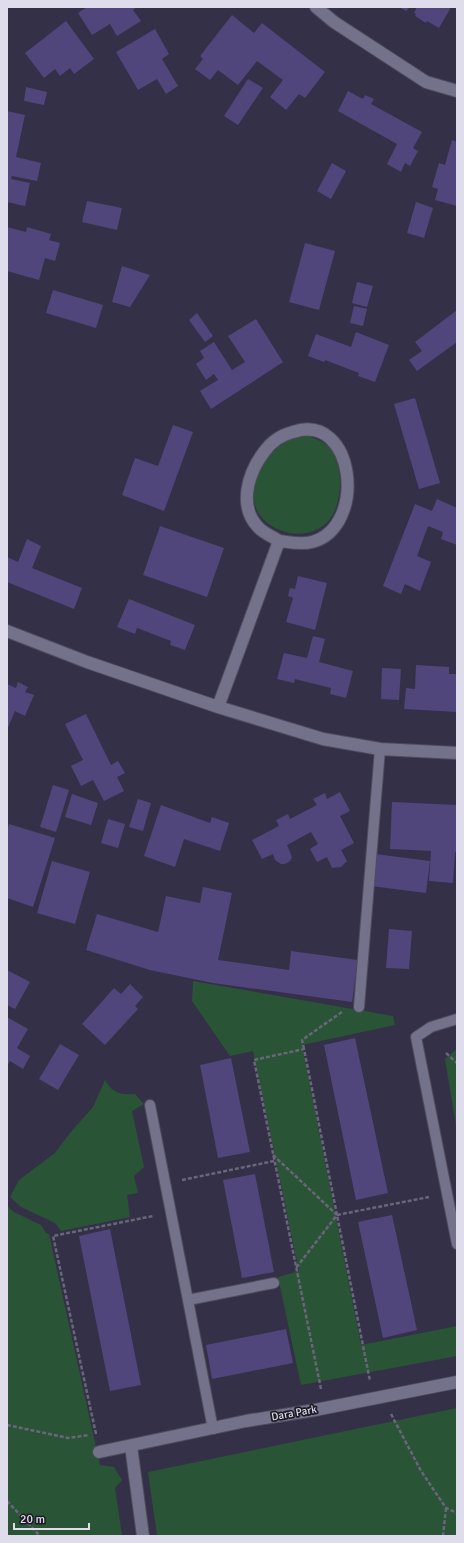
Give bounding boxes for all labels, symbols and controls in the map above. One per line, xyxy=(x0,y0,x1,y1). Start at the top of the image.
street label: Dara Park xyxy=(270,1403,318,1423)
scale bar xyxy=(14,1505,89,1531)
text: 20 m xyxy=(20,1512,45,1527)

